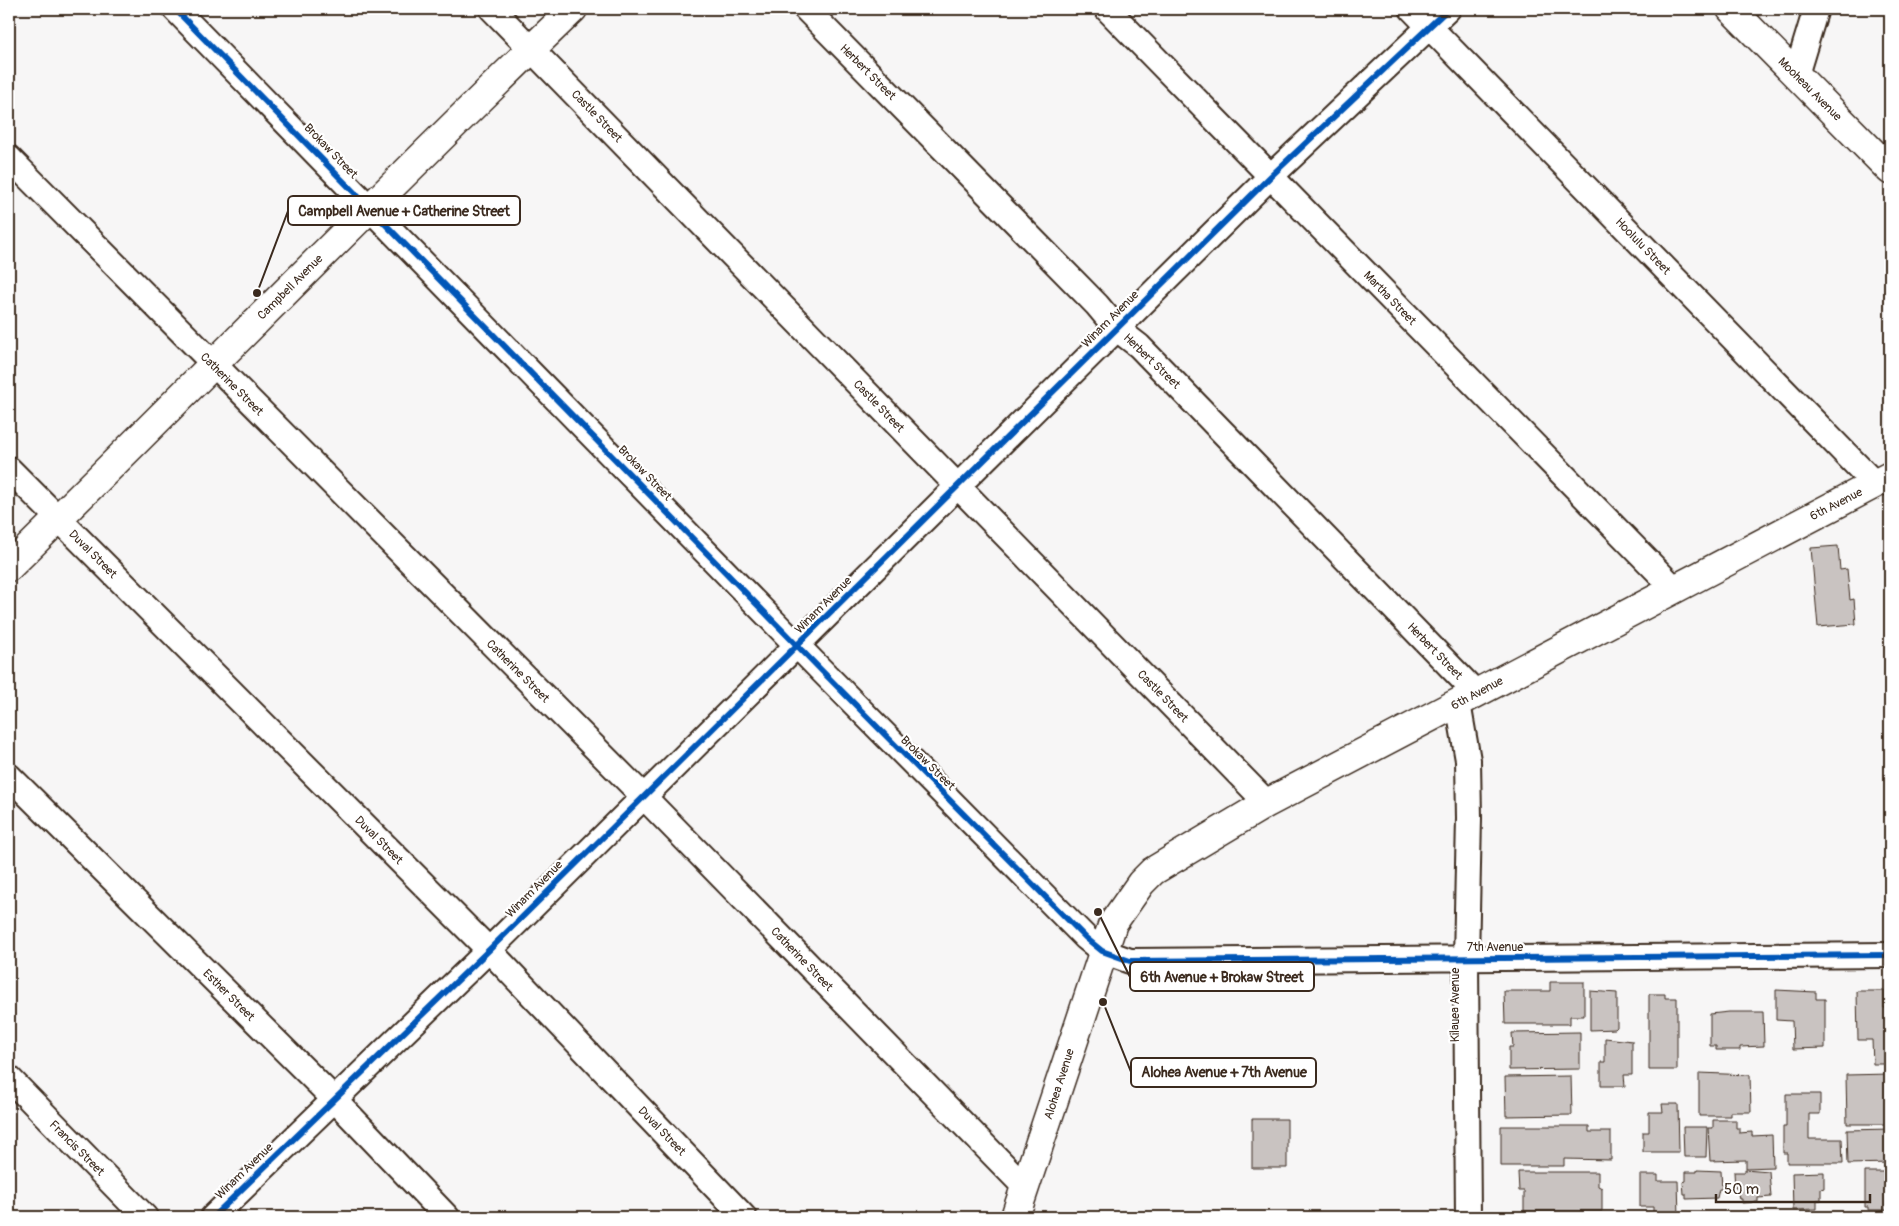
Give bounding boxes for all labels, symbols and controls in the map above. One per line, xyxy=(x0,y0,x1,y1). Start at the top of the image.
street label: Herbert Street xyxy=(836,41,899,104)
street label: Mooheau Avenue xyxy=(1775,54,1845,124)
street label: Castle Street xyxy=(568,87,625,146)
street label: Brokaw Street xyxy=(301,121,361,182)
callout: Campbell Avenue + Catherine Street xyxy=(288,196,520,225)
text: Campbell Avenue + Catherine Street xyxy=(298,203,510,220)
street label: Hoolulu Street xyxy=(1612,215,1674,278)
street label: Campbell Avenue xyxy=(255,251,326,323)
street label: Martha Street xyxy=(1360,268,1419,329)
street label: Winam Avenue xyxy=(1079,288,1142,351)
street label: Herbert Street xyxy=(1120,330,1183,392)
street label: Catherine Street xyxy=(197,350,266,419)
street label: Castle Street xyxy=(850,377,907,436)
street label: Brokaw Street xyxy=(615,443,675,504)
street label: 6th Avenue xyxy=(1807,485,1865,524)
street label: Duval Street xyxy=(65,527,120,582)
street label: Winam Avenue xyxy=(792,574,855,637)
street label: Herbert Street xyxy=(1404,620,1466,683)
street label: Catherine Street xyxy=(483,637,552,706)
street label: Castle Street xyxy=(1134,667,1191,726)
street label: 6th Avenue xyxy=(1449,673,1506,713)
street label: Brokaw Street xyxy=(897,733,958,794)
street label: Duval Street xyxy=(351,813,406,868)
street label: Winam Avenue xyxy=(503,858,566,921)
street label: Catherine Street xyxy=(767,924,836,995)
street label: 7th Avenue xyxy=(1467,940,1523,955)
callout: 6th Avenue + Brokaw Street xyxy=(1130,962,1314,991)
street label: Esther Street xyxy=(200,966,258,1025)
street label: Kilauea Avenue xyxy=(1448,968,1463,1042)
text: 6th Avenue + Brokaw Street xyxy=(1140,969,1304,986)
street label: Alohea Avenue xyxy=(1041,1047,1078,1122)
callout: Alohea Avenue + 7th Avenue xyxy=(1131,1058,1316,1087)
text: Alohea Avenue + 7th Avenue xyxy=(1141,1064,1308,1081)
street label: Duval Street xyxy=(635,1104,689,1159)
street label: Francis Street xyxy=(46,1118,108,1179)
street label: Winam Avenue xyxy=(212,1140,277,1203)
scale bar xyxy=(1716,1171,1870,1203)
text: 50 m xyxy=(1724,1180,1759,1199)

